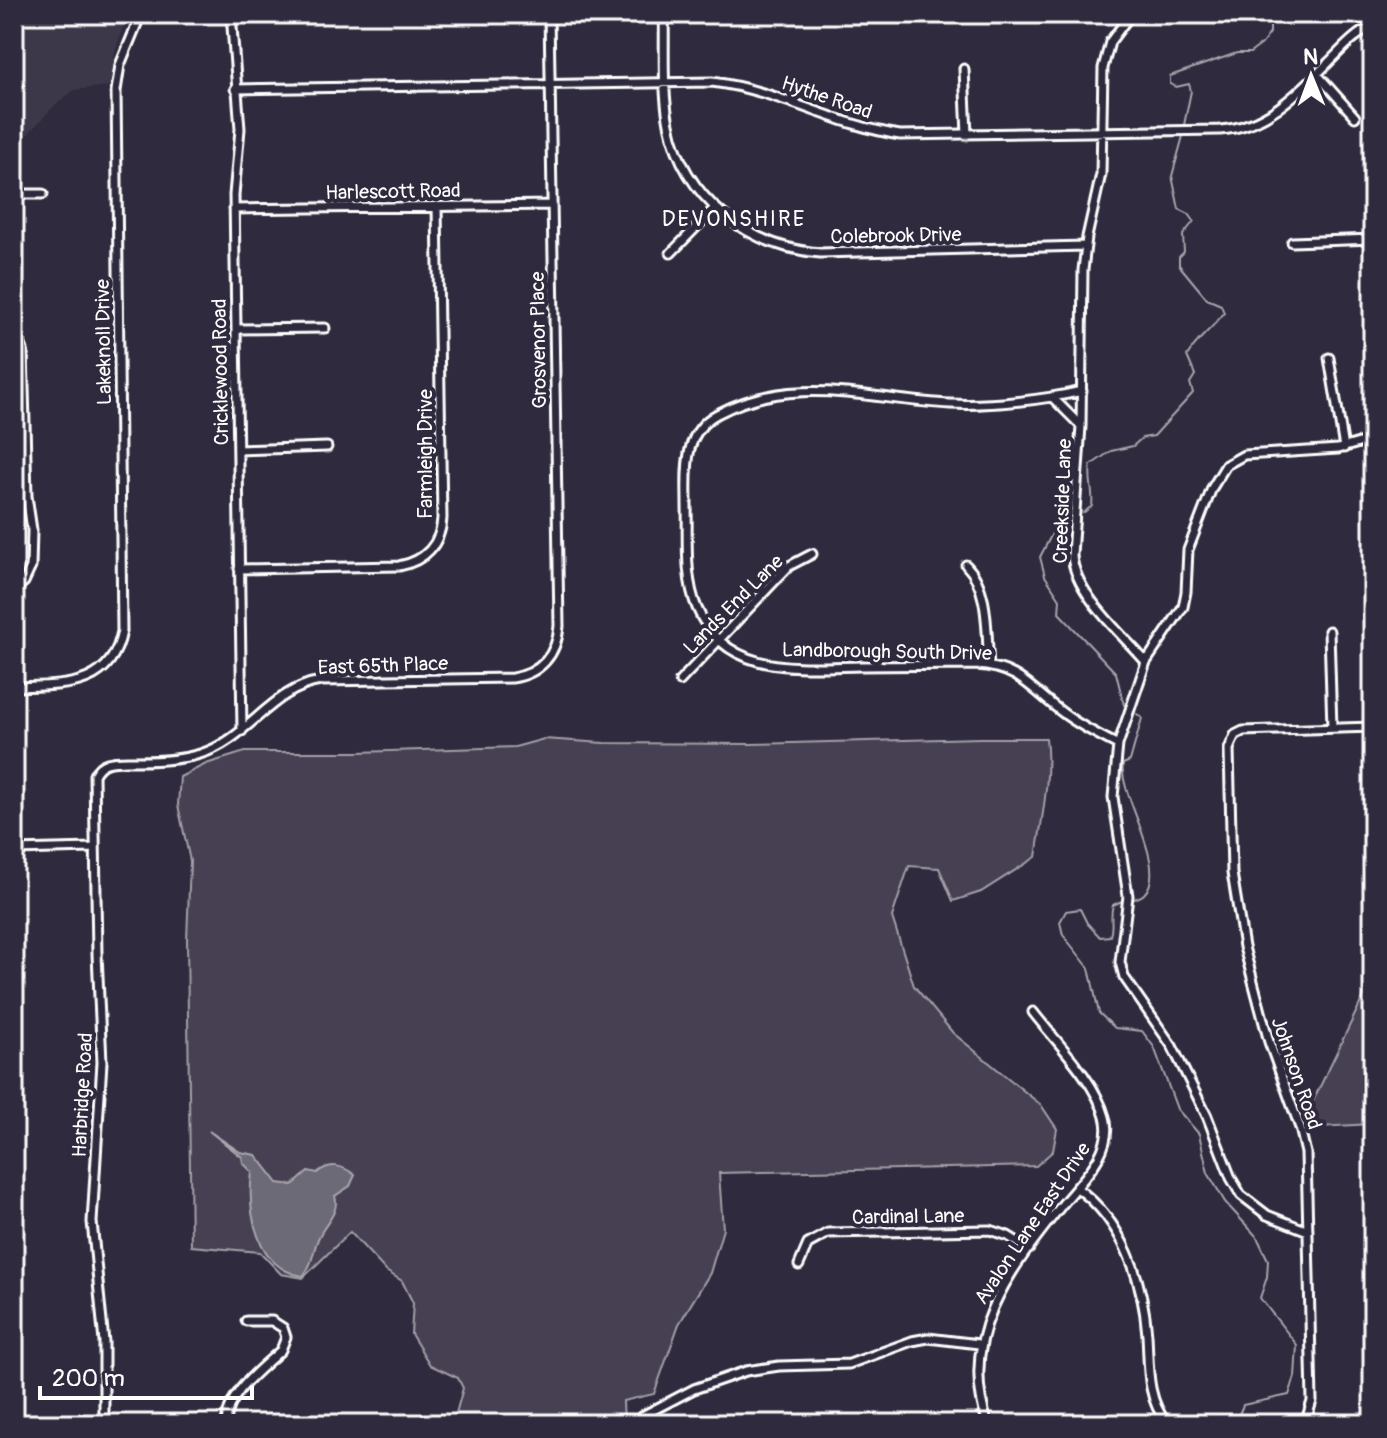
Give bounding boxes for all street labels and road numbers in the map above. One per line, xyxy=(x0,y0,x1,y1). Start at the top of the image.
street label: Hythe Road xyxy=(778,70,875,125)
street label: Harlescott Road xyxy=(325,178,461,205)
street label: Colebrook Drive xyxy=(830,222,962,249)
street label: Grosvenor Place xyxy=(525,271,552,409)
street label: Lakeknoll Drive xyxy=(90,279,117,405)
street label: Cricklewood Road xyxy=(207,298,234,446)
street label: Farmleigh Drive xyxy=(413,389,438,519)
street label: Creekside Lane xyxy=(1048,438,1077,564)
street label: Lands End Lane xyxy=(678,549,789,660)
street label: Landborough South Drive xyxy=(782,637,992,666)
street label: East 65th Place xyxy=(317,651,449,680)
street label: Johnson Road xyxy=(1266,1014,1327,1133)
street label: Harbridge Road xyxy=(67,1032,98,1158)
street label: Avalon Lane East Drive xyxy=(969,1137,1096,1309)
street label: Cardinal Lane xyxy=(852,1203,965,1230)

